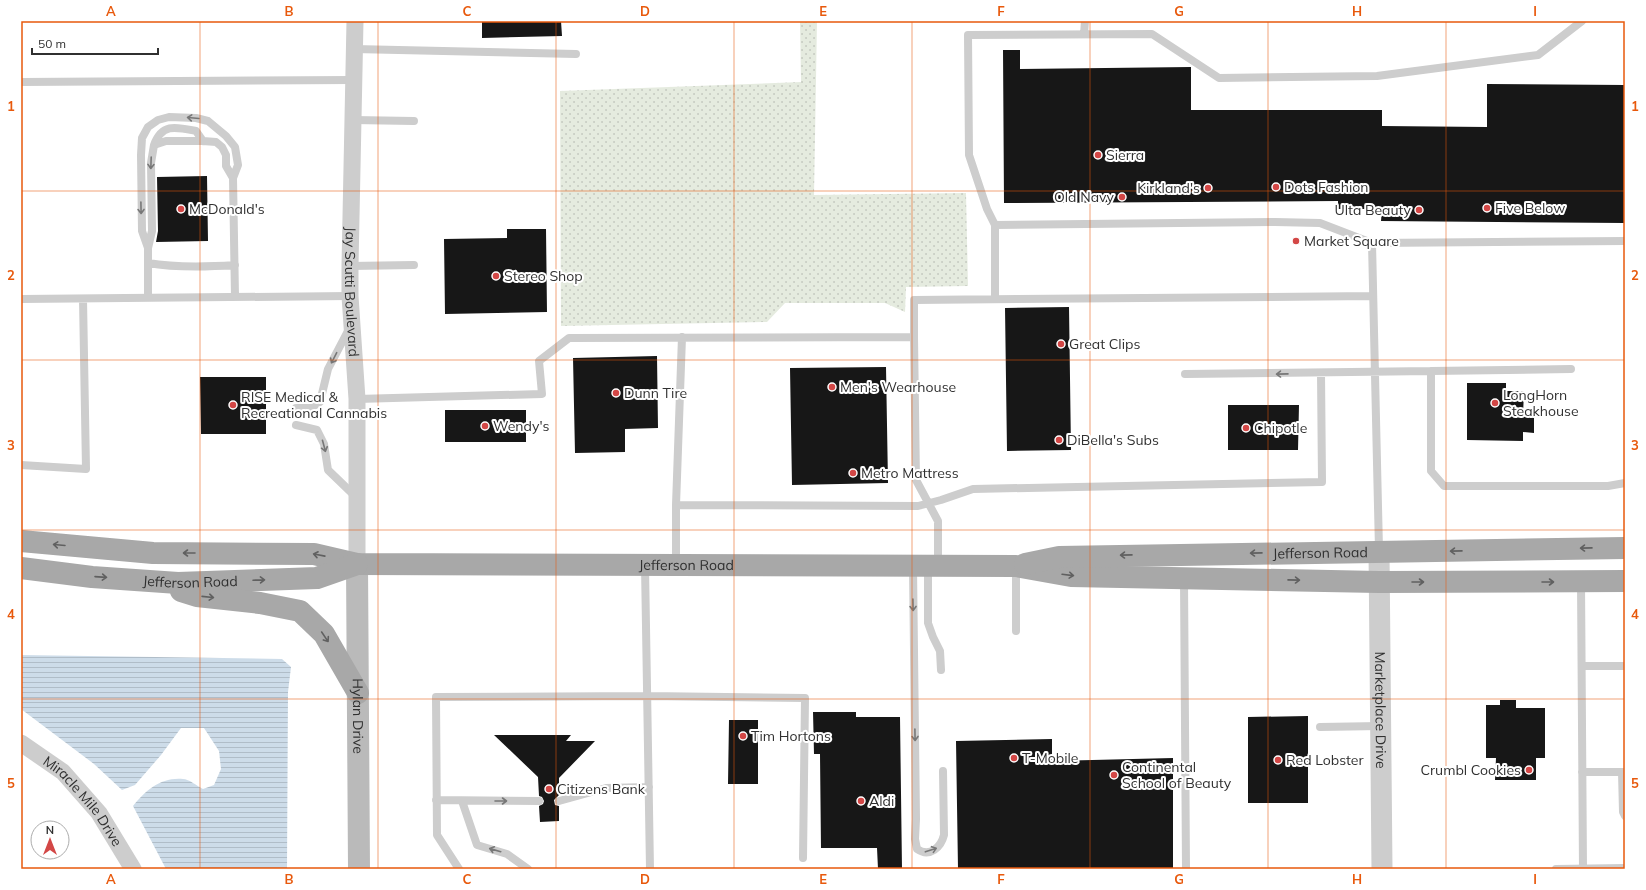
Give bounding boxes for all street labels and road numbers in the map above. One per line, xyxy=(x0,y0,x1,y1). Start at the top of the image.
street label: Jay Scutti Boulevard xyxy=(341,227,363,357)
street label: Jefferson Road xyxy=(1273,543,1368,563)
street label: Jefferson Road xyxy=(639,556,734,574)
street label: Jefferson Road xyxy=(142,572,238,592)
street label: Marketplace Drive xyxy=(1371,651,1390,769)
street label: Hylan Drive xyxy=(349,678,367,754)
street label: Miracle Mile Drive xyxy=(40,752,126,850)

